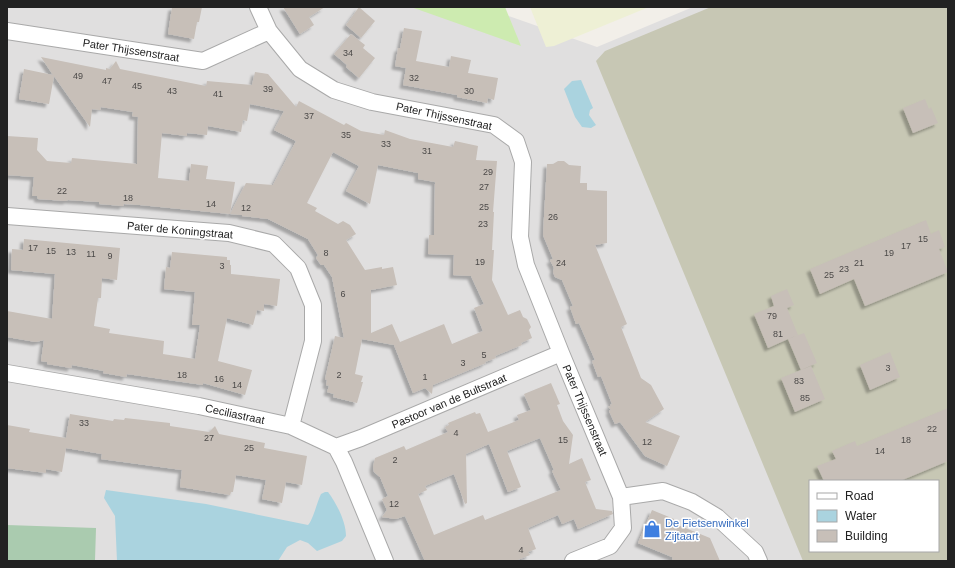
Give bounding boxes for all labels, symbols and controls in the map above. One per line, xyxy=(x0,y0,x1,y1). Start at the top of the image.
street label: Pater Thijssenstraat xyxy=(82,36,180,64)
house number: 34 xyxy=(343,48,353,58)
house number: 49 xyxy=(73,71,83,81)
house number: 32 xyxy=(409,73,419,83)
house number: 47 xyxy=(102,76,112,86)
house number: 45 xyxy=(132,81,142,91)
house number: 39 xyxy=(263,84,273,94)
house number: 43 xyxy=(167,86,177,96)
house number: 30 xyxy=(464,86,474,96)
house number: 41 xyxy=(213,89,223,99)
street label: Pater Thijssenstraat xyxy=(395,100,493,132)
house number: 37 xyxy=(304,111,314,121)
house number: 35 xyxy=(341,130,351,140)
house number: 33 xyxy=(381,139,391,149)
house number: 31 xyxy=(422,146,432,156)
house number: 29 xyxy=(483,167,493,177)
house number: 27 xyxy=(479,182,489,192)
house number: 22 xyxy=(57,186,67,196)
house number: 18 xyxy=(123,193,133,203)
house number: 14 xyxy=(206,199,216,209)
house number: 25 xyxy=(479,202,489,212)
house number: 12 xyxy=(241,203,251,213)
house number: 26 xyxy=(548,212,558,222)
street label: Pater de Koningstraat xyxy=(126,219,234,241)
house number: 23 xyxy=(478,219,488,229)
house number: 15 xyxy=(918,234,928,244)
house number: 17 xyxy=(901,241,911,251)
house number: 17 xyxy=(28,243,38,253)
house number: 15 xyxy=(46,246,56,256)
house number: 13 xyxy=(66,247,76,257)
house number: 8 xyxy=(323,248,329,258)
house number: 19 xyxy=(884,248,894,258)
house number: 11 xyxy=(86,249,96,259)
house number: 9 xyxy=(107,251,113,261)
house number: 19 xyxy=(475,257,485,267)
house number: 24 xyxy=(556,258,566,268)
house number: 21 xyxy=(854,258,864,268)
house number: 3 xyxy=(219,261,225,271)
house number: 23 xyxy=(839,264,849,274)
house number: 25 xyxy=(824,270,834,280)
house number: 6 xyxy=(340,289,346,299)
house number: 79 xyxy=(767,311,777,321)
house number: 81 xyxy=(773,329,783,339)
house number: 5 xyxy=(481,350,487,360)
house number: 3 xyxy=(460,358,466,368)
street label: Pater Thijssenstraat xyxy=(560,363,610,457)
house number: 3 xyxy=(885,363,891,373)
house number: 18 xyxy=(177,370,187,380)
house number: 2 xyxy=(336,370,342,380)
street label: Pastoor van de Bultstraat xyxy=(390,371,508,431)
house number: 1 xyxy=(422,372,428,382)
house number: 16 xyxy=(214,374,224,384)
house number: 83 xyxy=(794,376,804,386)
house number: 14 xyxy=(232,380,242,390)
house number: 85 xyxy=(800,393,810,403)
street label: Ceciliastraat xyxy=(204,402,266,426)
house number: 33 xyxy=(79,418,89,428)
house number: 22 xyxy=(927,424,937,434)
house number: 4 xyxy=(453,428,459,438)
house number: 27 xyxy=(204,433,214,443)
house number: 15 xyxy=(558,435,568,445)
house number: 18 xyxy=(901,435,911,445)
house number: 12 xyxy=(642,437,652,447)
house number: 25 xyxy=(244,443,254,453)
house number: 14 xyxy=(875,446,885,456)
house number: 2 xyxy=(392,455,398,465)
legend xyxy=(809,480,939,552)
text: Road xyxy=(845,489,874,503)
house number: 12 xyxy=(389,499,399,509)
text: Water xyxy=(845,509,877,523)
place label: De Fietsenwinkel Zijtaart xyxy=(665,517,749,542)
shop icon: De Fietsenwinkel Zijtaart xyxy=(642,519,662,539)
text: Building xyxy=(845,529,888,543)
house number: 4 xyxy=(518,545,524,555)

